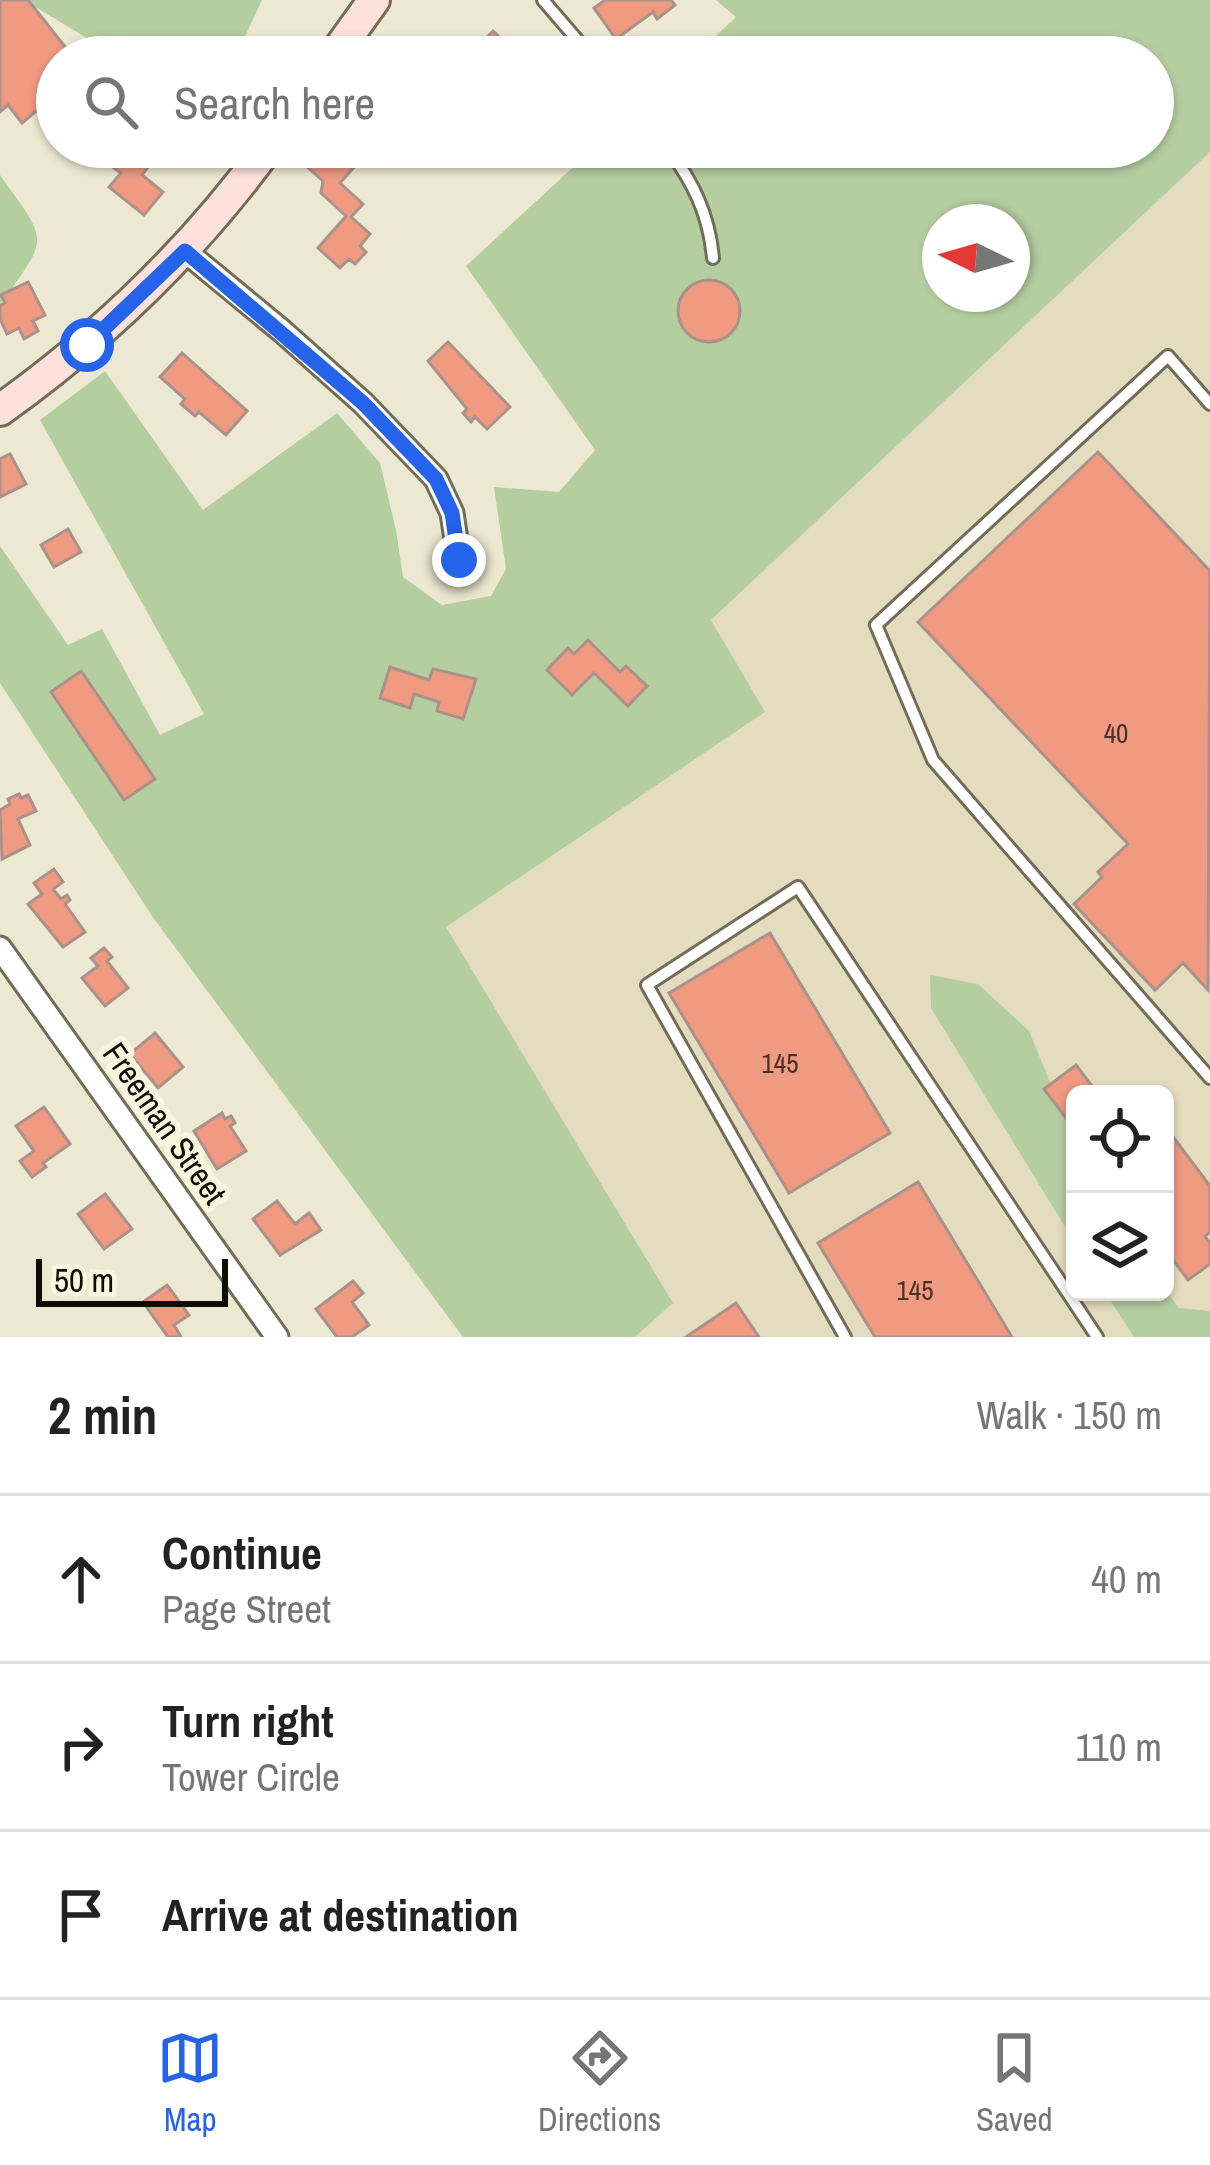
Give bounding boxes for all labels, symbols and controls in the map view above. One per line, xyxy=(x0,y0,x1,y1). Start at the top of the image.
search box xyxy=(36,36,1174,168)
icon: search xyxy=(78,69,144,135)
text: Search here xyxy=(174,72,375,133)
north arrow xyxy=(922,204,1030,312)
route start xyxy=(60,318,114,372)
route end xyxy=(432,533,486,587)
house number: 40 xyxy=(1104,715,1128,751)
street label: Freeman Street xyxy=(93,1033,237,1213)
house number: 145 xyxy=(762,1045,798,1081)
map controls xyxy=(1066,1085,1174,1301)
button: locate xyxy=(1066,1085,1174,1193)
button: layers xyxy=(1066,1193,1174,1301)
scale bar xyxy=(36,1253,228,1306)
text: 50 m xyxy=(54,1258,114,1302)
house number: 145 xyxy=(897,1272,933,1308)
text: 2 min xyxy=(48,1381,157,1450)
text: Walk · 150 m xyxy=(977,1389,1162,1441)
text: Continue xyxy=(162,1522,322,1583)
icon: ahead xyxy=(48,1546,114,1612)
text: 40 m xyxy=(1091,1553,1162,1605)
text: Page Street xyxy=(162,1583,331,1635)
text: Turn right xyxy=(162,1690,334,1751)
icon: right xyxy=(48,1714,114,1780)
text: 110 m xyxy=(1075,1721,1162,1773)
text: Tower Circle xyxy=(162,1751,340,1803)
icon: arrive xyxy=(48,1882,114,1948)
text: Arrive at destination xyxy=(162,1884,519,1945)
tab: Map xyxy=(157,2025,223,2141)
tab: Directions xyxy=(538,2025,661,2141)
tab: Saved xyxy=(976,2025,1053,2141)

